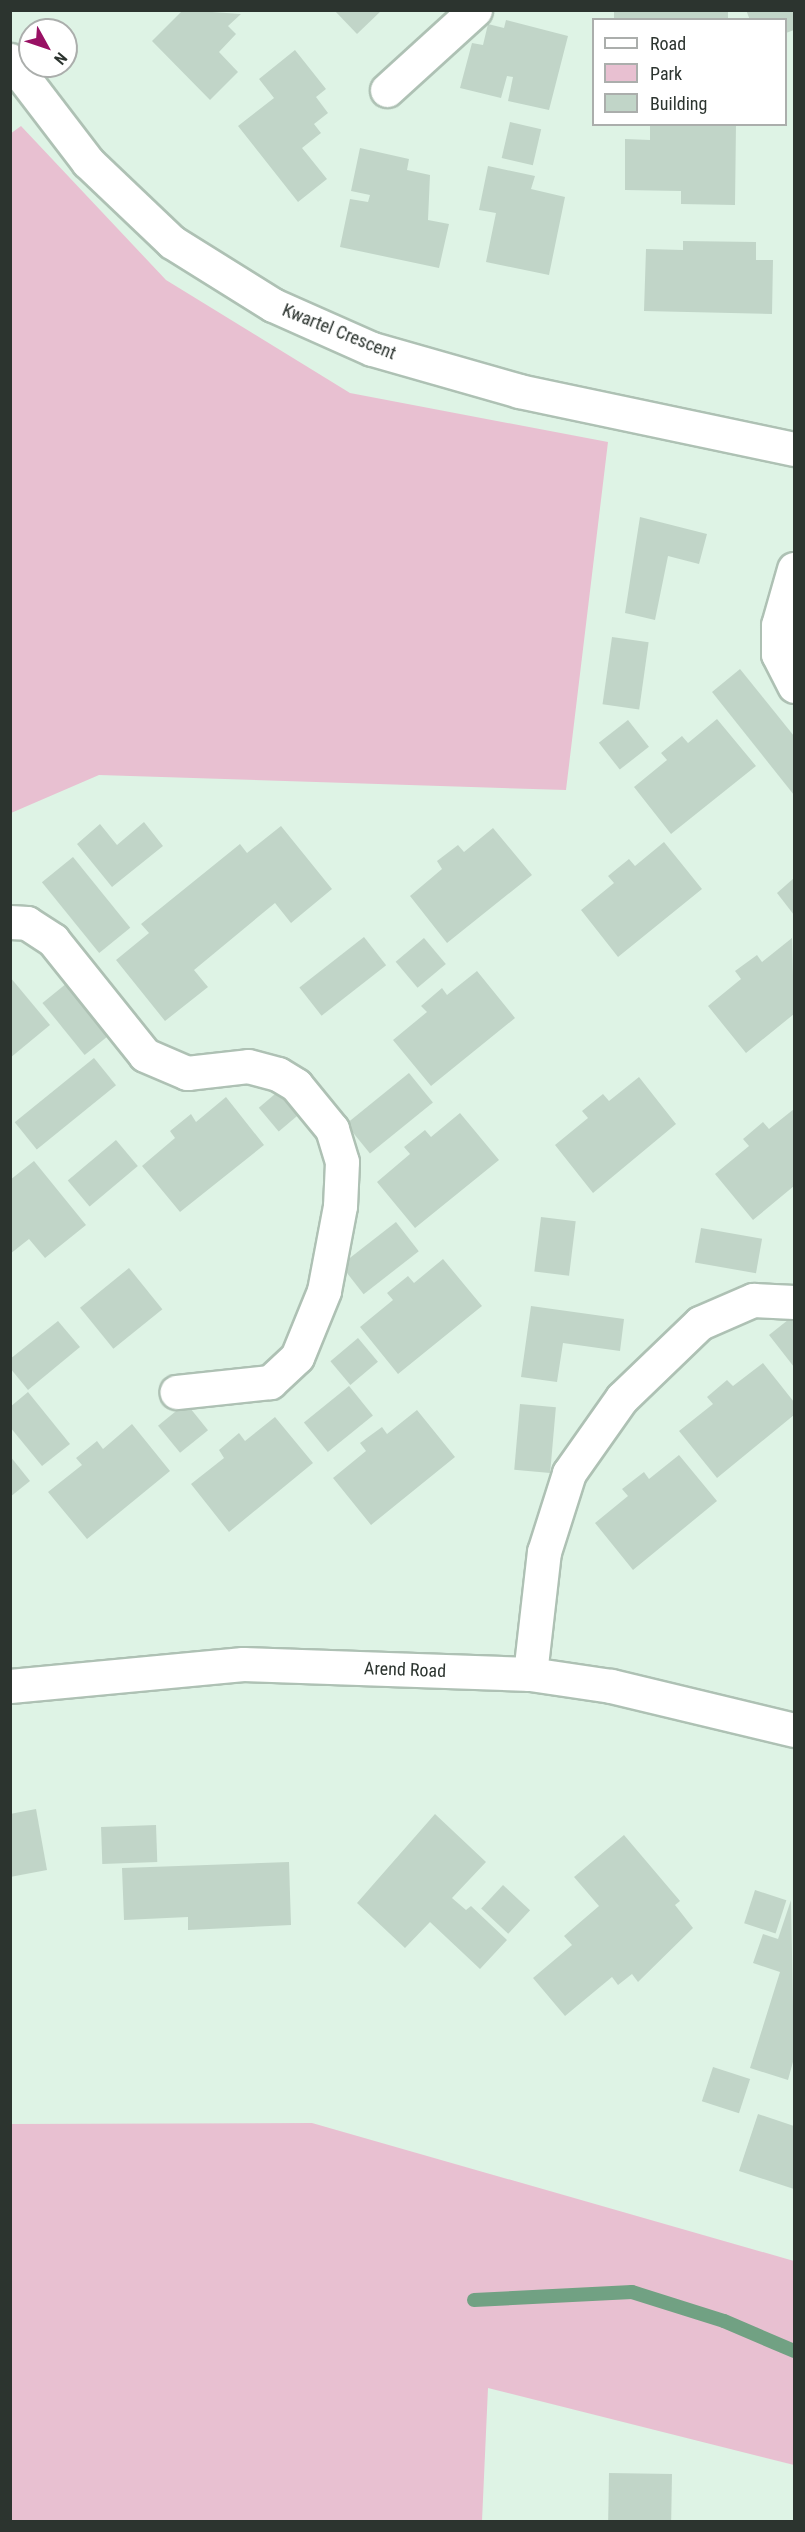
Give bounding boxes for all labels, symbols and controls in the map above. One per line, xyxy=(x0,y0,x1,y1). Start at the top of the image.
north arrow xyxy=(18,18,78,78)
legend xyxy=(592,18,787,126)
text: Road xyxy=(650,33,686,54)
text: N xyxy=(50,49,71,68)
text: Park xyxy=(650,63,682,84)
text: Building xyxy=(650,93,707,114)
street label: Kwartel Crescent xyxy=(279,299,399,365)
street label: Arend Road xyxy=(364,1658,446,1682)

